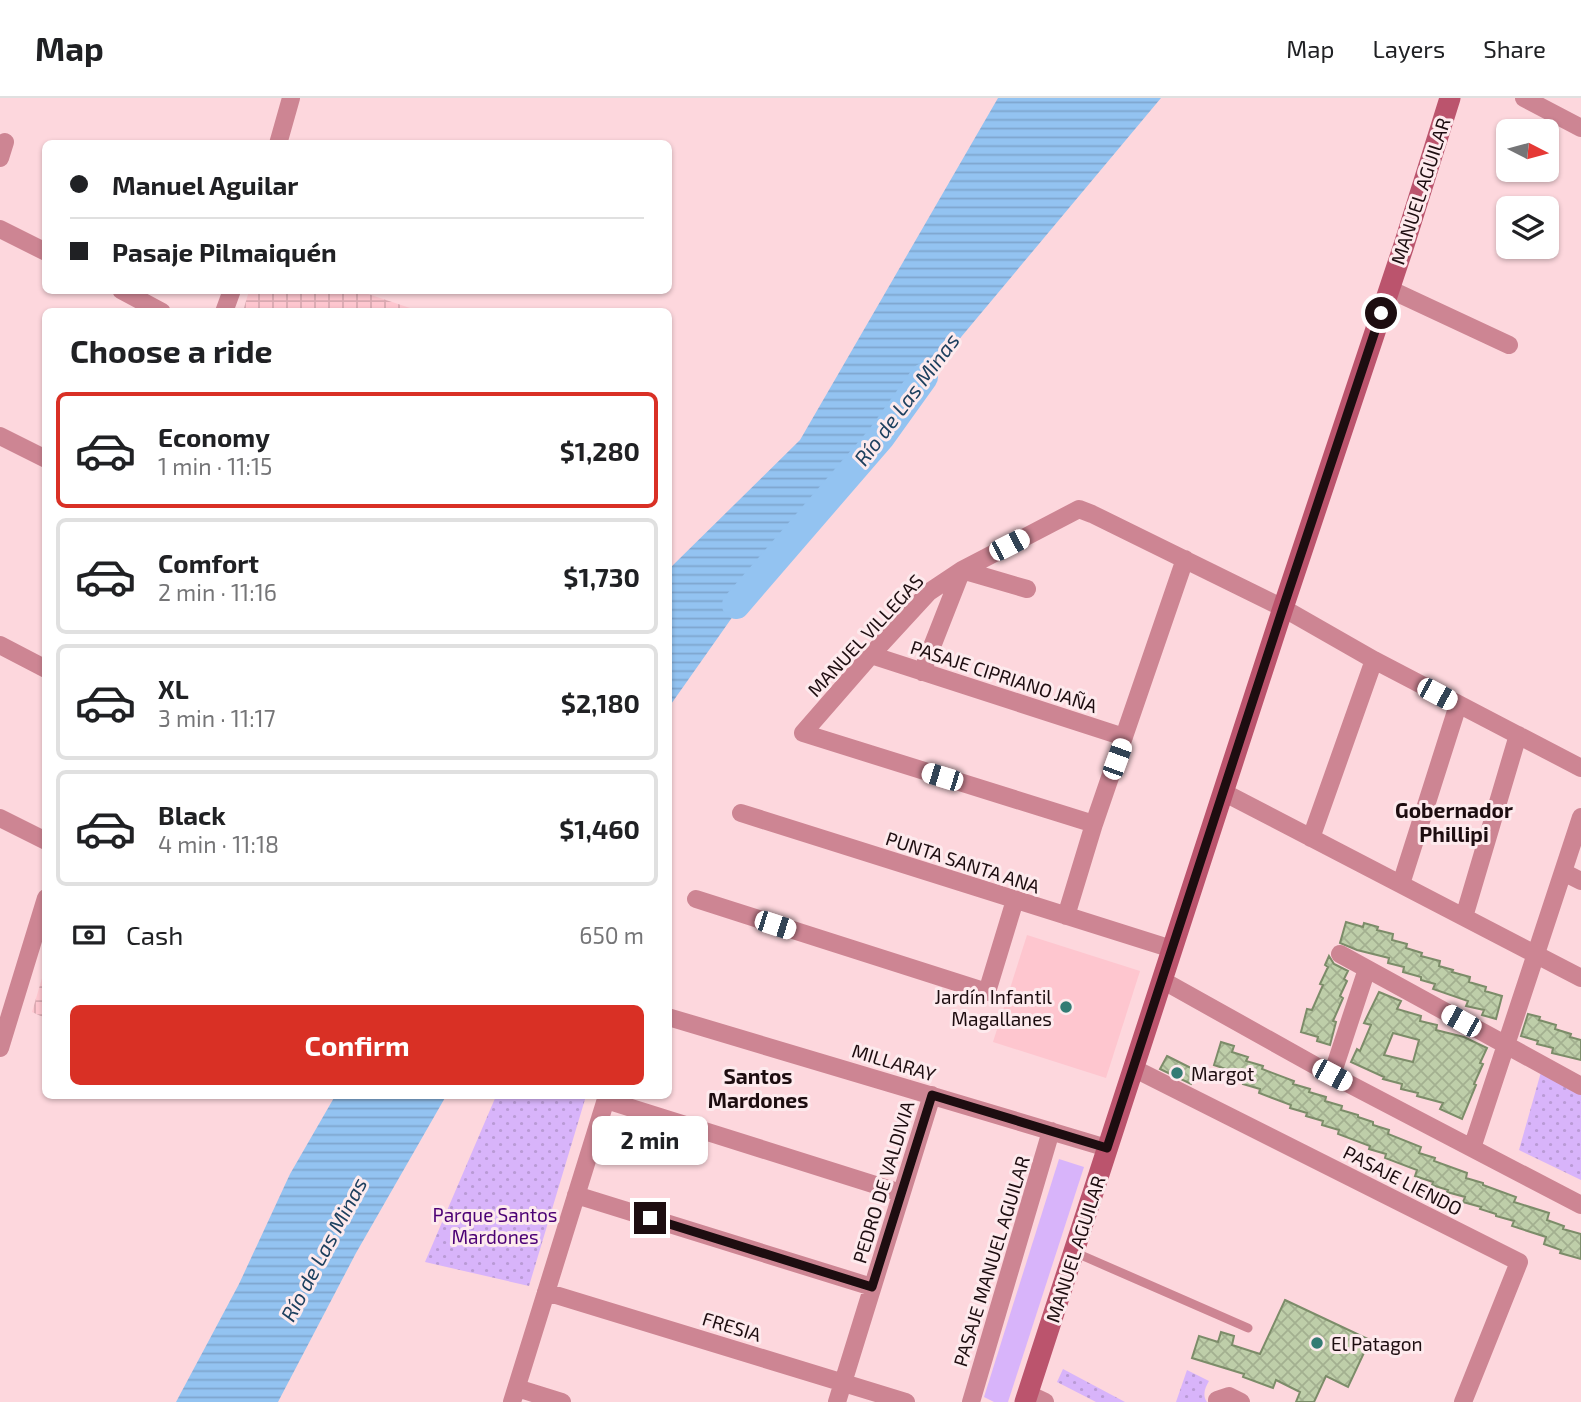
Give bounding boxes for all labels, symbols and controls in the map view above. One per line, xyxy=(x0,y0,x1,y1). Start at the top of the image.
text: Map xyxy=(35,28,104,68)
text: Map xyxy=(1286,34,1334,63)
text: Layers xyxy=(1372,34,1445,63)
text: Share xyxy=(1483,34,1546,63)
street label: MANUEL AGUILAR xyxy=(1385,115,1455,267)
north arrow xyxy=(1496,119,1559,182)
map controls xyxy=(1496,119,1559,259)
text: Manuel Aguilar xyxy=(112,169,298,200)
button: layers xyxy=(1496,196,1559,259)
text: Pasaje Pilmaiquén xyxy=(112,236,337,267)
route start xyxy=(1365,297,1397,329)
water label: Río de Las Minas xyxy=(848,328,964,470)
text: Choose a ride xyxy=(70,331,273,369)
icon: car xyxy=(74,419,137,482)
text: Economy xyxy=(158,421,270,452)
text: $1,280 xyxy=(560,435,640,466)
text: 1 min · 11:15 xyxy=(158,452,272,480)
car xyxy=(986,526,1033,564)
icon: car xyxy=(74,545,137,608)
text: Comfort xyxy=(158,547,259,578)
text: $1,730 xyxy=(563,561,640,592)
street label: MANUEL VILLEGAS xyxy=(802,569,928,701)
text: 2 min · 11:16 xyxy=(158,578,277,606)
street label: PASAJE CIPRIANO JAÑA xyxy=(908,635,1101,717)
icon: car xyxy=(74,671,137,734)
text: XL xyxy=(158,673,189,704)
car xyxy=(1414,675,1461,713)
text: $2,180 xyxy=(561,687,640,718)
text: 3 min · 11:17 xyxy=(158,704,275,732)
car xyxy=(1100,736,1135,782)
car xyxy=(919,761,966,793)
icon: car xyxy=(74,797,137,860)
district label: Gobernador Phillipi xyxy=(1395,797,1513,846)
text: Black xyxy=(158,799,226,830)
text: $1,460 xyxy=(559,813,640,844)
street label: PUNTA SANTA ANA xyxy=(883,826,1043,898)
text: 4 min · 11:18 xyxy=(158,830,279,858)
car xyxy=(752,909,799,941)
icon: cash xyxy=(70,916,108,954)
text: Cash xyxy=(126,919,183,950)
text: 650 m xyxy=(579,921,644,949)
place label: Jardín Infantil Magallanes xyxy=(934,985,1052,1030)
marker: Jardín Infantil Magallanes xyxy=(1058,999,1074,1015)
car xyxy=(1438,1002,1485,1040)
button: Confirm xyxy=(70,1005,644,1085)
street label: MILLARAY xyxy=(849,1038,939,1086)
car xyxy=(1309,1056,1356,1094)
place label: Margot xyxy=(1191,1062,1254,1085)
district label: Santos Mardones xyxy=(708,1063,808,1112)
marker: Margot xyxy=(1169,1065,1185,1081)
street label: PEDRO DE VALDIVIA xyxy=(847,1098,919,1266)
callout: 2 min xyxy=(592,1116,708,1166)
text: 2 min xyxy=(621,1126,679,1154)
street label: PASAJE LIENDO xyxy=(1340,1140,1466,1220)
street label: PASAJE MANUEL AGUILAR xyxy=(948,1153,1034,1369)
water label: Río de Las Minas xyxy=(275,1173,371,1325)
street label: MANUEL AGUILAR xyxy=(1040,1173,1110,1325)
route end xyxy=(634,1202,666,1234)
park label: Parque Santos Mardones xyxy=(433,1203,557,1248)
street label: FRESIA xyxy=(700,1306,764,1346)
place label: El Patagon xyxy=(1331,1332,1423,1355)
marker: El Patagon xyxy=(1309,1335,1325,1351)

